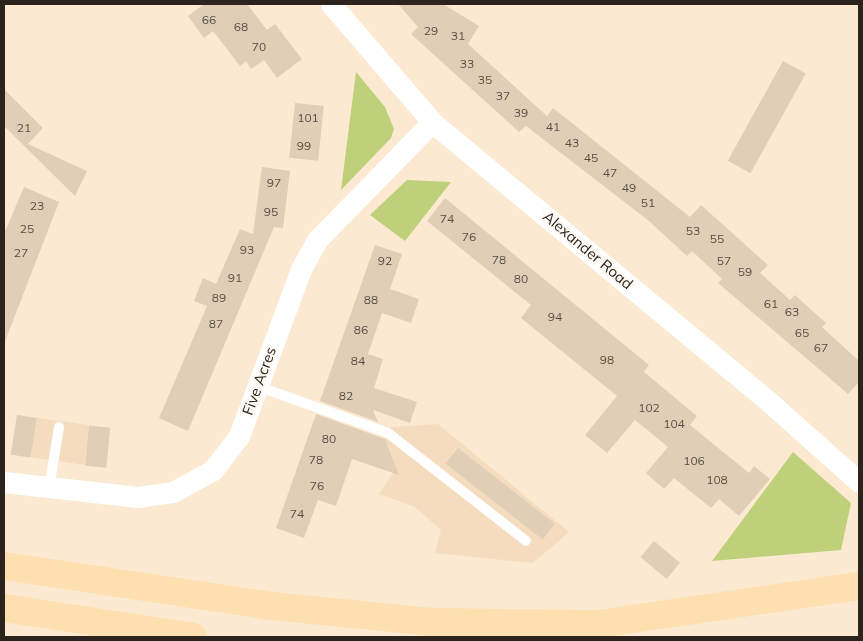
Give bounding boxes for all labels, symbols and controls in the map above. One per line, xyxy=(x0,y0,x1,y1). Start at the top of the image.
house number: 66 xyxy=(202,13,216,27)
house number: 68 xyxy=(234,20,248,34)
house number: 29 xyxy=(424,24,438,38)
house number: 31 xyxy=(451,29,465,43)
house number: 70 xyxy=(252,40,266,54)
house number: 33 xyxy=(460,57,474,71)
house number: 35 xyxy=(478,73,492,87)
house number: 37 xyxy=(496,89,510,103)
house number: 39 xyxy=(514,106,528,120)
house number: 101 xyxy=(297,111,319,125)
house number: 41 xyxy=(546,120,560,134)
house number: 21 xyxy=(17,121,31,135)
house number: 43 xyxy=(565,136,579,150)
house number: 99 xyxy=(297,139,311,153)
house number: 45 xyxy=(584,151,598,165)
house number: 47 xyxy=(603,166,617,180)
house number: 97 xyxy=(267,176,281,190)
house number: 49 xyxy=(622,181,636,195)
house number: 51 xyxy=(641,196,655,210)
house number: 23 xyxy=(30,199,44,213)
house number: 95 xyxy=(264,205,278,219)
street label: Alexander Road xyxy=(539,207,637,293)
house number: 74 xyxy=(440,212,454,226)
house number: 25 xyxy=(20,222,34,236)
house number: 53 xyxy=(686,224,700,238)
house number: 76 xyxy=(462,230,476,244)
house number: 55 xyxy=(710,232,724,246)
house number: 93 xyxy=(240,243,254,257)
house number: 27 xyxy=(14,246,28,260)
house number: 78 xyxy=(492,253,506,267)
house number: 92 xyxy=(378,254,392,268)
house number: 57 xyxy=(717,254,731,268)
house number: 59 xyxy=(738,265,752,279)
house number: 91 xyxy=(228,271,242,285)
house number: 80 xyxy=(514,272,528,286)
house number: 89 xyxy=(212,291,226,305)
house number: 88 xyxy=(364,293,378,307)
house number: 61 xyxy=(764,297,778,311)
house number: 63 xyxy=(785,305,799,319)
house number: 94 xyxy=(548,310,562,324)
house number: 87 xyxy=(209,317,223,331)
house number: 86 xyxy=(354,323,368,337)
house number: 65 xyxy=(795,326,809,340)
house number: 67 xyxy=(814,341,828,355)
street label: Five Acres xyxy=(238,344,280,418)
house number: 98 xyxy=(600,353,614,367)
house number: 84 xyxy=(351,354,365,368)
house number: 82 xyxy=(339,389,353,403)
house number: 102 xyxy=(638,401,660,415)
house number: 104 xyxy=(663,417,685,431)
house number: 80 xyxy=(322,432,336,446)
house number: 78 xyxy=(309,453,323,467)
house number: 106 xyxy=(683,454,705,468)
house number: 108 xyxy=(706,473,728,487)
house number: 76 xyxy=(310,479,324,493)
house number: 74 xyxy=(290,507,304,521)

